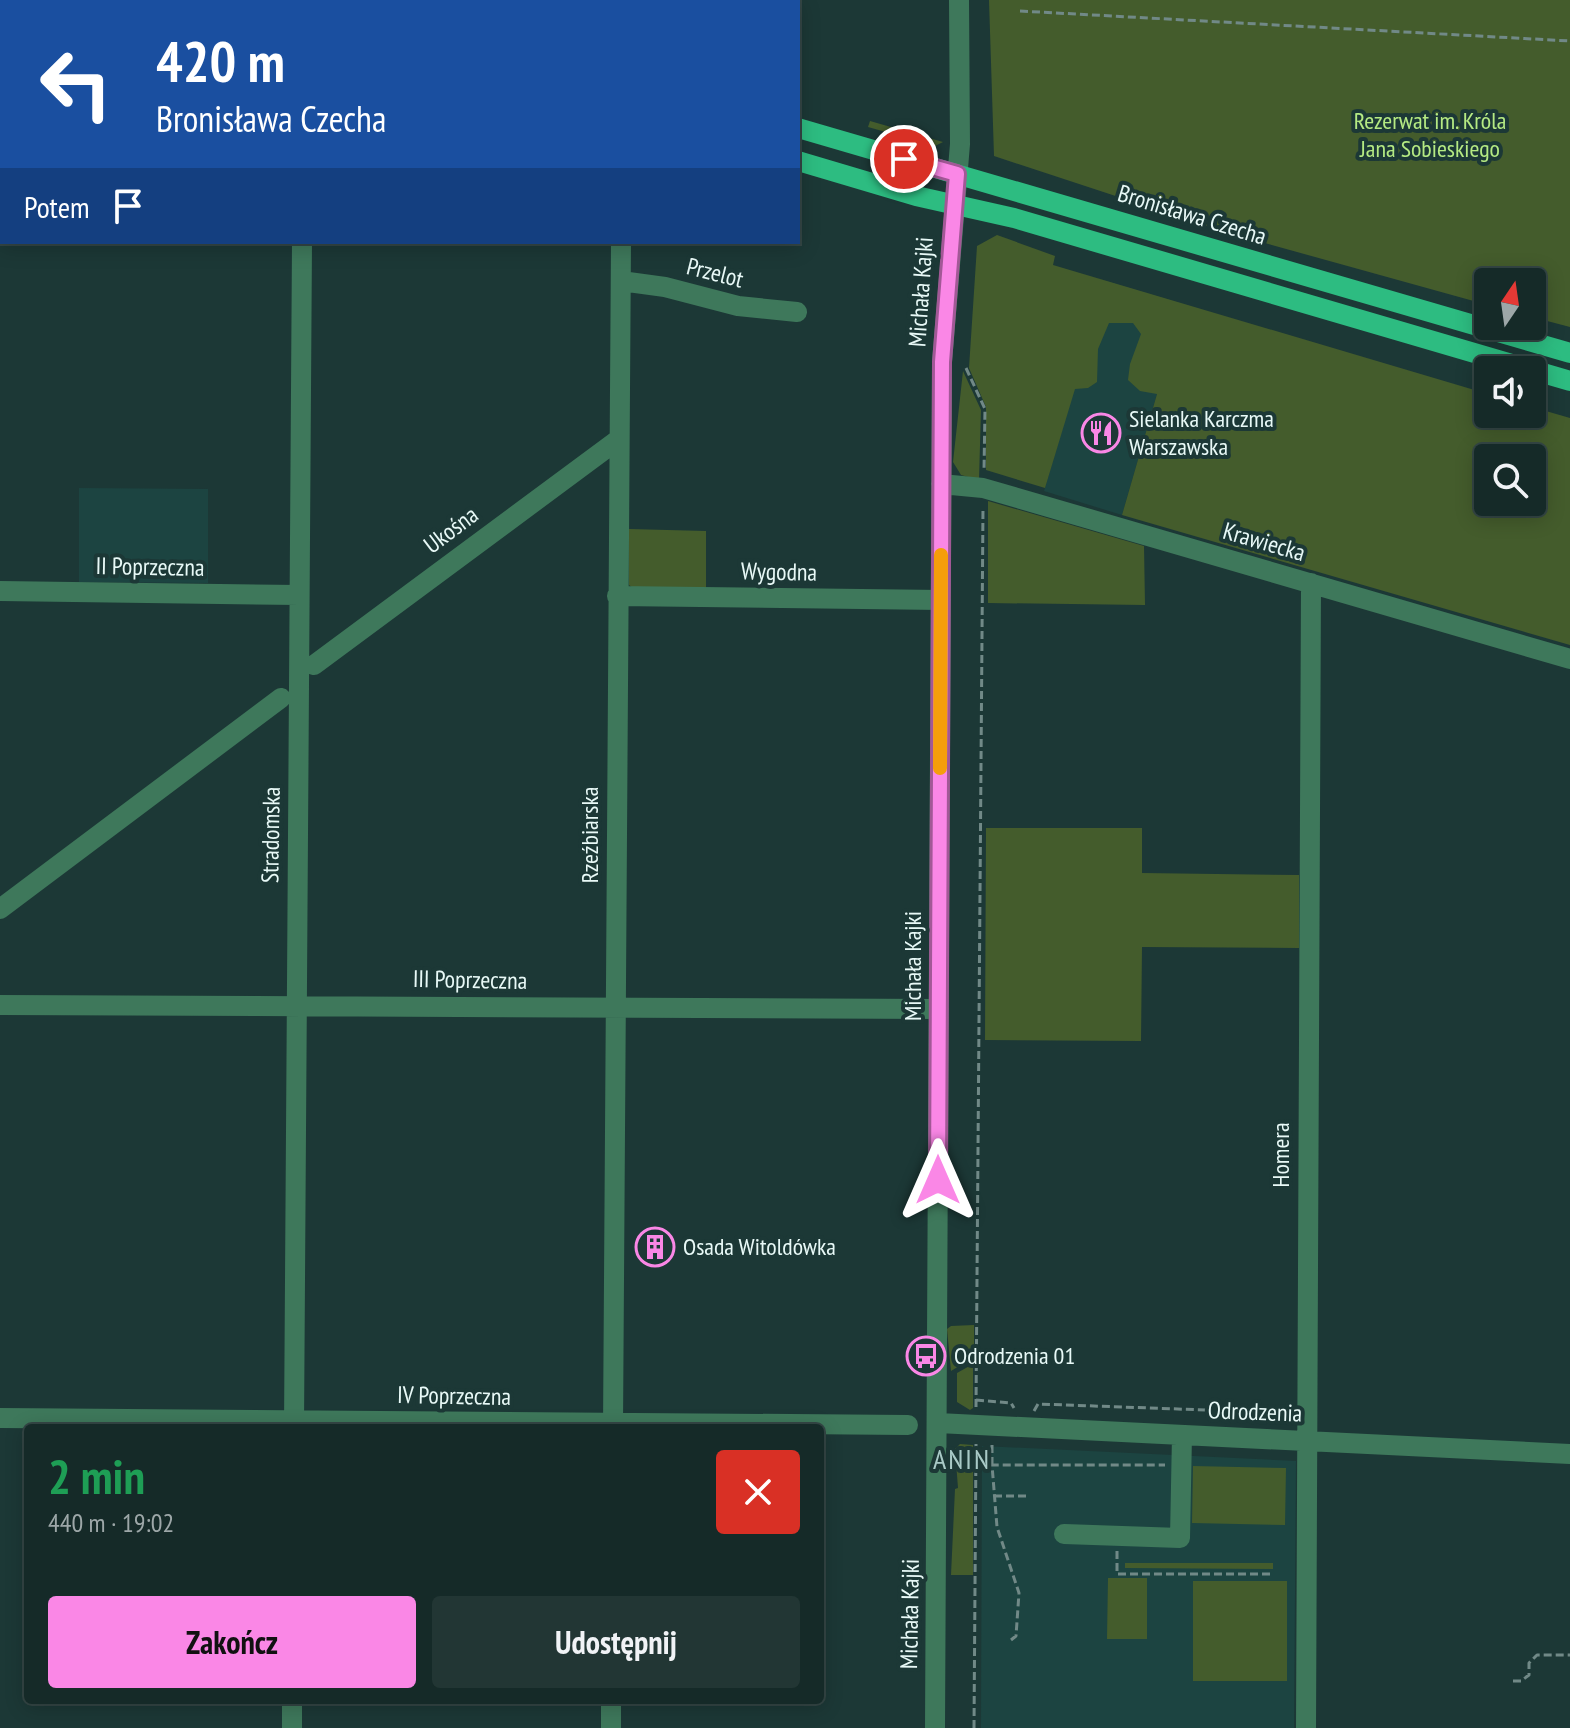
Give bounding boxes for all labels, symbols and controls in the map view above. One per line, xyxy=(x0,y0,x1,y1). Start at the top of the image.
text: 420 m xyxy=(156,25,285,97)
icon: left xyxy=(24,32,128,136)
text: Bronisława Czecha xyxy=(156,95,386,142)
park label: Rezerwat im. Króla Jana Sobieskiego xyxy=(1354,105,1506,164)
pin xyxy=(870,125,938,193)
icon: arrive xyxy=(882,137,926,181)
street label: Bronisława Czecha xyxy=(1114,177,1270,252)
icon: arrive xyxy=(106,184,150,228)
text: Potem xyxy=(24,187,90,226)
street label: Michała Kajki xyxy=(901,236,940,348)
street label: Przelot xyxy=(683,251,747,295)
north arrow xyxy=(1474,268,1546,340)
map controls xyxy=(1474,268,1546,516)
button: sound xyxy=(1474,356,1546,428)
place label: Sielanka Karczma Warszawska xyxy=(1129,403,1274,462)
restaurant icon: Sielanka Karczma Warszawska xyxy=(1080,412,1122,454)
button: search xyxy=(1474,444,1546,516)
street label: Ukośna xyxy=(417,499,484,560)
street label: Krawiecka xyxy=(1219,515,1309,568)
street label: II Poprzeczna xyxy=(95,550,205,583)
street label: Wygodna xyxy=(741,555,817,588)
street label: Stradomska xyxy=(254,786,287,883)
street label: Rzeźbiarska xyxy=(574,787,605,883)
street label: Michała Kajki xyxy=(897,911,928,1021)
street label: III Poprzeczna xyxy=(413,963,528,996)
street label: Homera xyxy=(1265,1123,1296,1187)
position arrow xyxy=(896,1138,980,1222)
building icon: Osada Witoldówka xyxy=(634,1226,676,1268)
place label: Osada Witoldówka xyxy=(683,1231,836,1262)
bus stop icon: Odrodzenia 01 xyxy=(905,1335,947,1377)
place label: Odrodzenia 01 xyxy=(954,1340,1075,1371)
street label: IV Poprzeczna xyxy=(397,1379,511,1412)
street label: Odrodzenia xyxy=(1207,1394,1303,1429)
district label: ANIN xyxy=(933,1440,991,1477)
text: 2 min xyxy=(48,1445,145,1507)
button: close xyxy=(716,1450,800,1534)
text: 440 m · 19:02 xyxy=(48,1506,174,1539)
street label: Michała Kajki xyxy=(893,1559,926,1669)
button: Zakończ xyxy=(48,1596,416,1688)
button: Udostępnij xyxy=(432,1596,800,1688)

